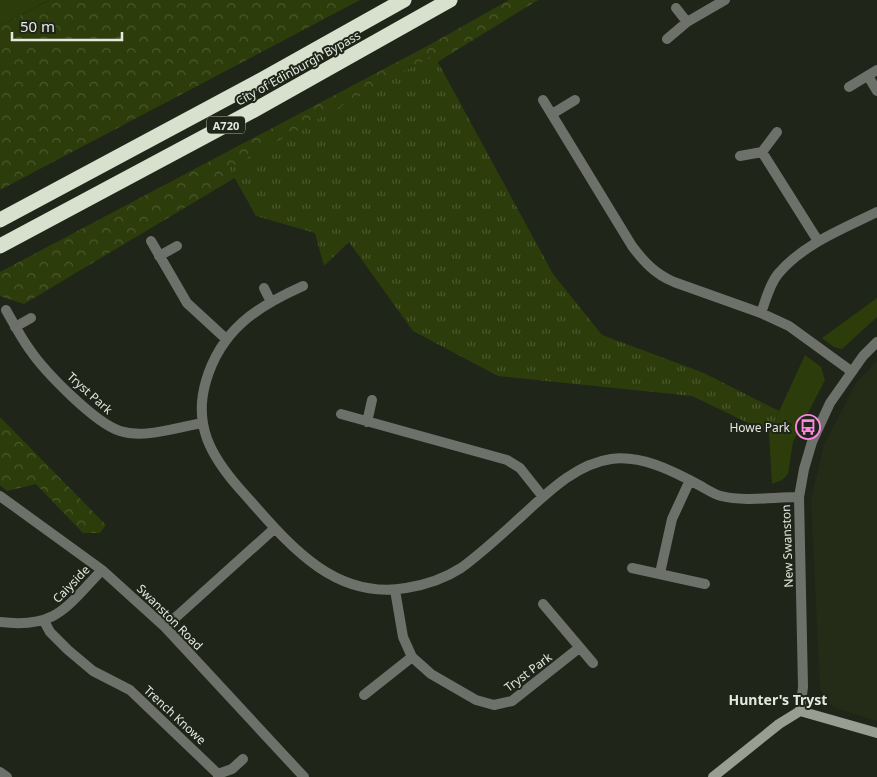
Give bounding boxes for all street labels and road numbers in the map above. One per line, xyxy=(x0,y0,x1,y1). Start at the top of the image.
street label: City of Edinburgh Bypass xyxy=(232,26,364,109)
road number: A720 xyxy=(207,116,245,134)
street label: Tryst Park xyxy=(64,368,117,418)
street label: New Swanston xyxy=(777,504,797,588)
street label: Caiyside xyxy=(49,561,93,607)
street label: Swanston Road xyxy=(133,580,207,654)
street label: Tryst Park xyxy=(501,648,556,696)
street label: Trench Knowe xyxy=(140,682,210,748)

